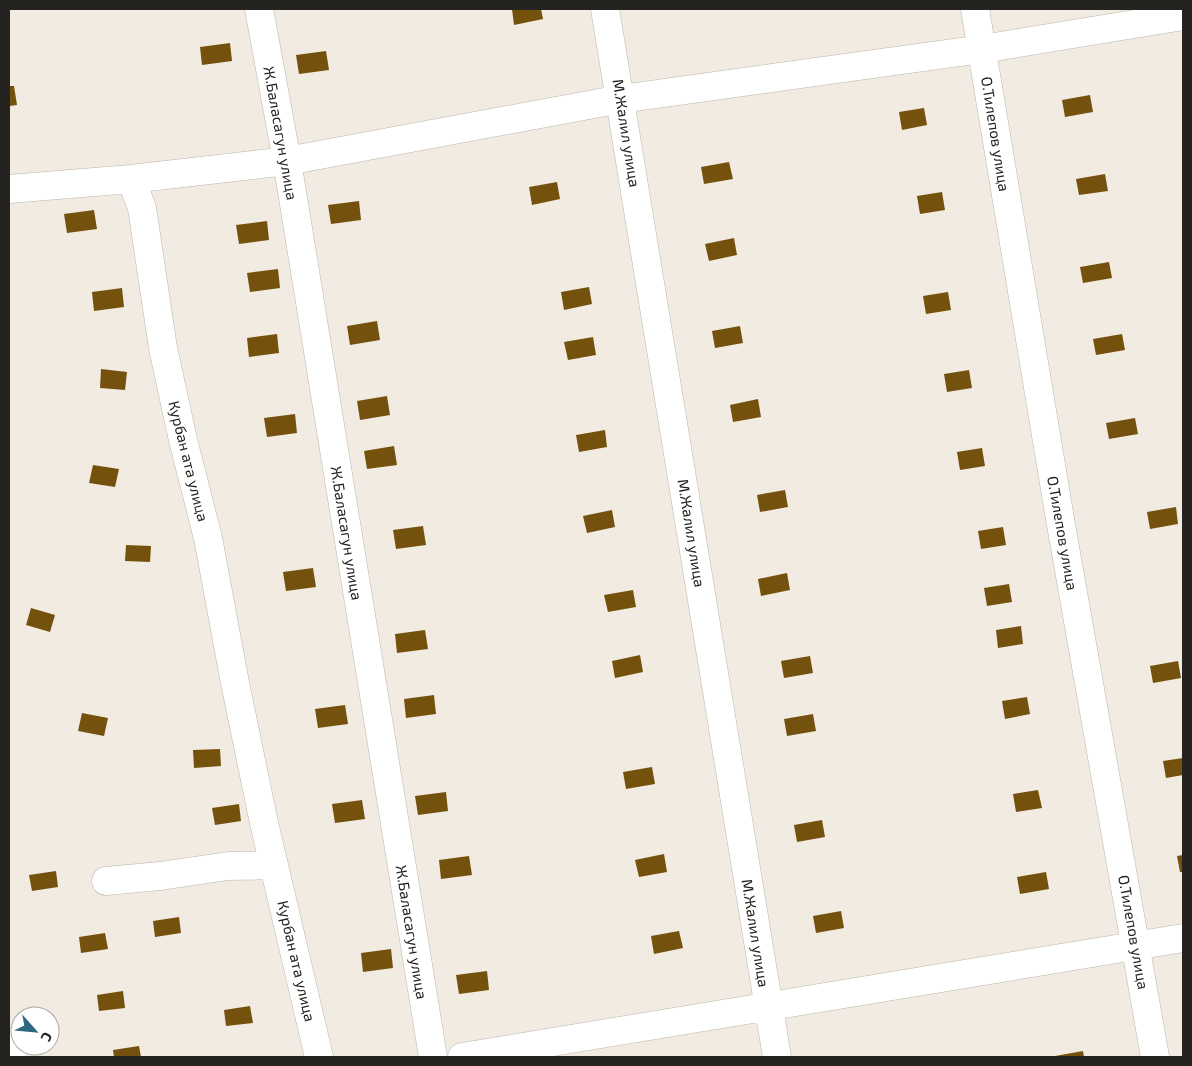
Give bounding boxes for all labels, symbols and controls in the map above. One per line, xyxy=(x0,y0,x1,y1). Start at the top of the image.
street label: Ж.Баласагун улица xyxy=(259,65,302,201)
street label: О.Тилепов улица xyxy=(977,75,1014,193)
street label: М.Жалил улица xyxy=(609,78,644,189)
street label: Курбан ата улица xyxy=(164,399,213,523)
street label: Ж.Баласагун улица xyxy=(327,465,366,602)
street label: О.Тилепов улица xyxy=(1043,474,1082,592)
street label: М.Жалил улица xyxy=(674,478,709,589)
street label: Ж.Баласагун улица xyxy=(392,864,431,1001)
street label: О.Тилепов улица xyxy=(1114,873,1153,991)
street label: М.Жалил улица xyxy=(738,878,773,989)
street label: Курбан ата улица xyxy=(273,899,320,1023)
north arrow xyxy=(10,1006,60,1056)
text: С xyxy=(38,1030,56,1045)

